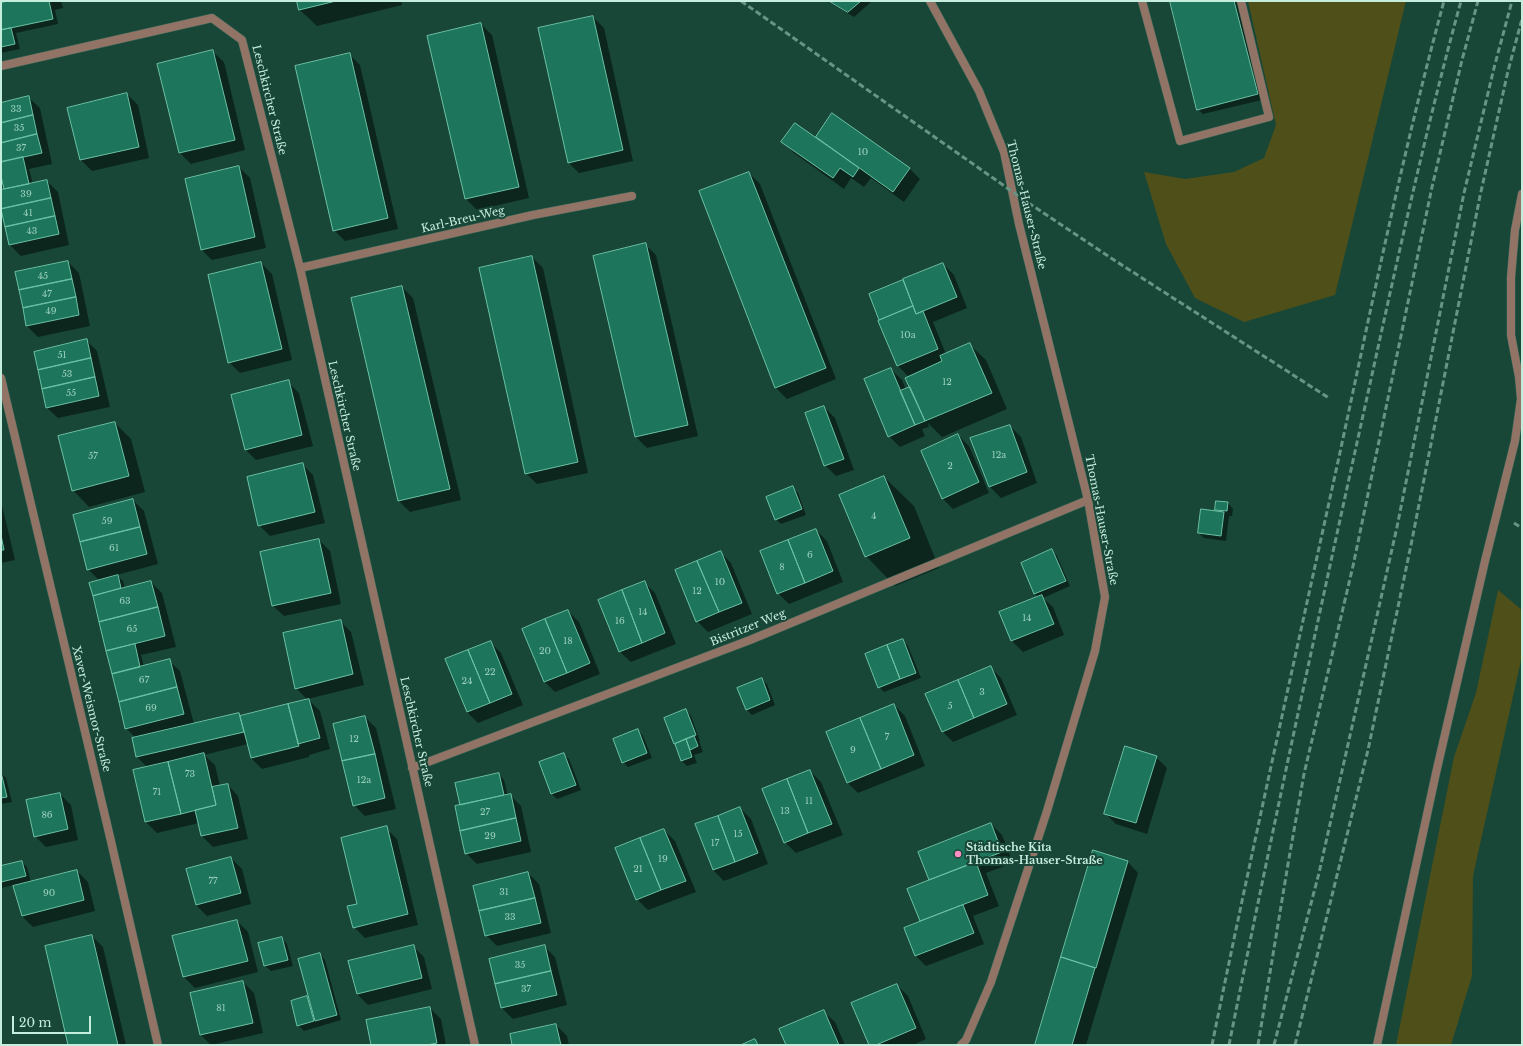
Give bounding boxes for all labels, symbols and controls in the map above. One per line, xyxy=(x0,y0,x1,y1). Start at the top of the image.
street label: Leschkircher Straße xyxy=(249,44,289,156)
house number: 33 xyxy=(10,104,22,114)
house number: 35 xyxy=(14,123,24,133)
street label: Thomas-Hauser-Straße xyxy=(1004,139,1048,271)
house number: 37 xyxy=(16,143,26,153)
house number: 10 xyxy=(858,147,868,157)
house number: 39 xyxy=(20,189,32,199)
street label: Karl-Breu-Weg xyxy=(420,204,506,236)
house number: 41 xyxy=(23,208,33,218)
house number: 43 xyxy=(27,226,37,236)
house number: 45 xyxy=(38,271,48,281)
house number: 47 xyxy=(42,289,52,299)
house number: 49 xyxy=(45,306,57,316)
house number: 10a xyxy=(900,330,916,340)
house number: 51 xyxy=(57,350,67,360)
street label: Leschkircher Straße xyxy=(325,359,363,473)
house number: 53 xyxy=(62,369,72,379)
house number: 12 xyxy=(942,377,952,387)
house number: 55 xyxy=(66,388,76,398)
house number: 12a xyxy=(992,450,1006,460)
house number: 57 xyxy=(88,451,98,461)
street label: Thomas-Hauser-Straße xyxy=(1082,454,1120,586)
house number: 2 xyxy=(947,461,953,471)
house number: 4 xyxy=(871,511,877,521)
house number: 59 xyxy=(102,516,112,526)
house number: 61 xyxy=(109,543,119,553)
house number: 6 xyxy=(807,550,813,560)
house number: 8 xyxy=(779,562,785,572)
house number: 10 xyxy=(715,577,725,587)
house number: 12 xyxy=(692,586,702,596)
house number: 63 xyxy=(119,596,131,606)
house number: 14 xyxy=(638,607,648,617)
street label: Bistritzer Weg xyxy=(708,607,788,649)
house number: 14 xyxy=(1022,613,1032,623)
house number: 16 xyxy=(615,616,625,626)
house number: 65 xyxy=(127,624,137,634)
house number: 18 xyxy=(563,636,573,646)
street label: Xaver-Weismor-Straße xyxy=(69,645,113,773)
house number: 20 xyxy=(539,646,551,656)
house number: 22 xyxy=(484,667,496,677)
house number: 67 xyxy=(139,675,149,685)
street label: Leschkircher Straße xyxy=(397,675,435,789)
house number: 24 xyxy=(462,676,472,686)
house number: 3 xyxy=(979,687,985,697)
house number: 5 xyxy=(947,701,953,711)
house number: 69 xyxy=(145,703,157,713)
house number: 7 xyxy=(885,732,889,742)
house number: 12 xyxy=(349,734,359,744)
house number: 9 xyxy=(850,745,856,755)
house number: 73 xyxy=(185,769,195,779)
house number: 12a xyxy=(357,775,371,785)
house number: 71 xyxy=(153,787,161,797)
house number: 11 xyxy=(805,796,813,806)
house number: 13 xyxy=(780,806,790,816)
house number: 27 xyxy=(480,807,490,817)
house number: 86 xyxy=(41,810,53,820)
house number: 15 xyxy=(733,829,743,839)
house number: 29 xyxy=(484,831,496,841)
house number: 17 xyxy=(711,838,719,848)
place label: Städtische Kita Thomas-Hauser-Straße xyxy=(966,841,1103,867)
marker: Städtische Kita Thomas-Hauser-Straße xyxy=(953,849,963,859)
house number: 19 xyxy=(658,854,668,864)
house number: 21 xyxy=(633,864,643,874)
house number: 77 xyxy=(208,876,218,886)
house number: 31 xyxy=(499,887,509,897)
house number: 90 xyxy=(43,888,55,898)
house number: 33 xyxy=(504,912,516,922)
house number: 35 xyxy=(515,960,525,970)
house number: 37 xyxy=(521,984,531,994)
house number: 81 xyxy=(216,1003,226,1013)
scale bar xyxy=(14,1008,93,1034)
text: 20 m xyxy=(19,1015,51,1030)

